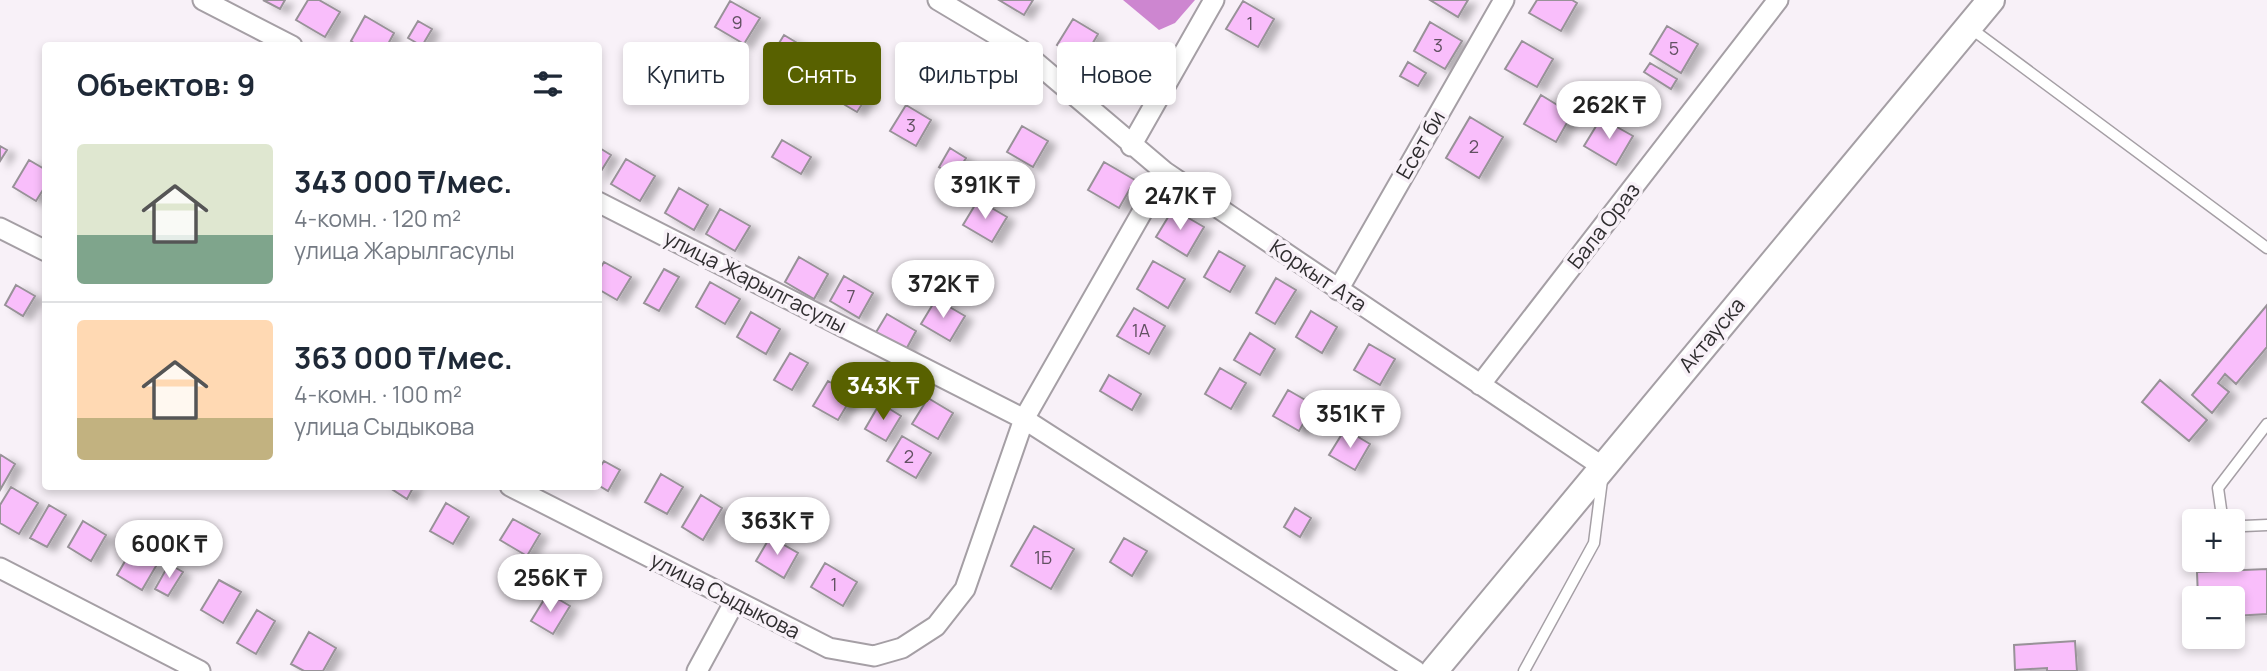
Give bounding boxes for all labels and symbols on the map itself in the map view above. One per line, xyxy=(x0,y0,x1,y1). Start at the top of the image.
house number: 9 xyxy=(731,10,743,34)
house number: 1 xyxy=(1246,11,1254,35)
house number: 3 xyxy=(1433,33,1443,57)
house number: 5 xyxy=(1669,36,1679,60)
pin: 262K ₸ xyxy=(1552,82,1666,141)
street label: Есет би xyxy=(1389,105,1451,184)
house number: 3 xyxy=(906,113,916,137)
house number: 2 xyxy=(1469,134,1479,158)
pin: 391K ₸ xyxy=(928,162,1042,221)
pin: 247K ₸ xyxy=(1123,173,1237,232)
street label: Бала Ораз xyxy=(1561,176,1646,274)
street label: улица Жарылгасулы xyxy=(659,223,852,339)
street label: Коркыт Ата xyxy=(1265,233,1372,318)
pin: 372K ₸ xyxy=(886,260,1000,320)
house number: 7 xyxy=(846,284,856,308)
street label: Актауска xyxy=(1672,291,1751,378)
house number: 1А xyxy=(1132,318,1151,342)
pin: 343K ₸ xyxy=(826,362,940,422)
pin: 351K ₸ xyxy=(1293,391,1407,450)
house number: 2 xyxy=(904,444,914,468)
pin: 363K ₸ xyxy=(720,498,834,557)
pin: 600K ₸ xyxy=(112,520,226,580)
street label: улица Сыдыкова xyxy=(646,545,805,645)
house number: 1Б xyxy=(1034,545,1052,569)
pin: 256K ₸ xyxy=(493,554,607,614)
house number: 1 xyxy=(830,572,838,596)

